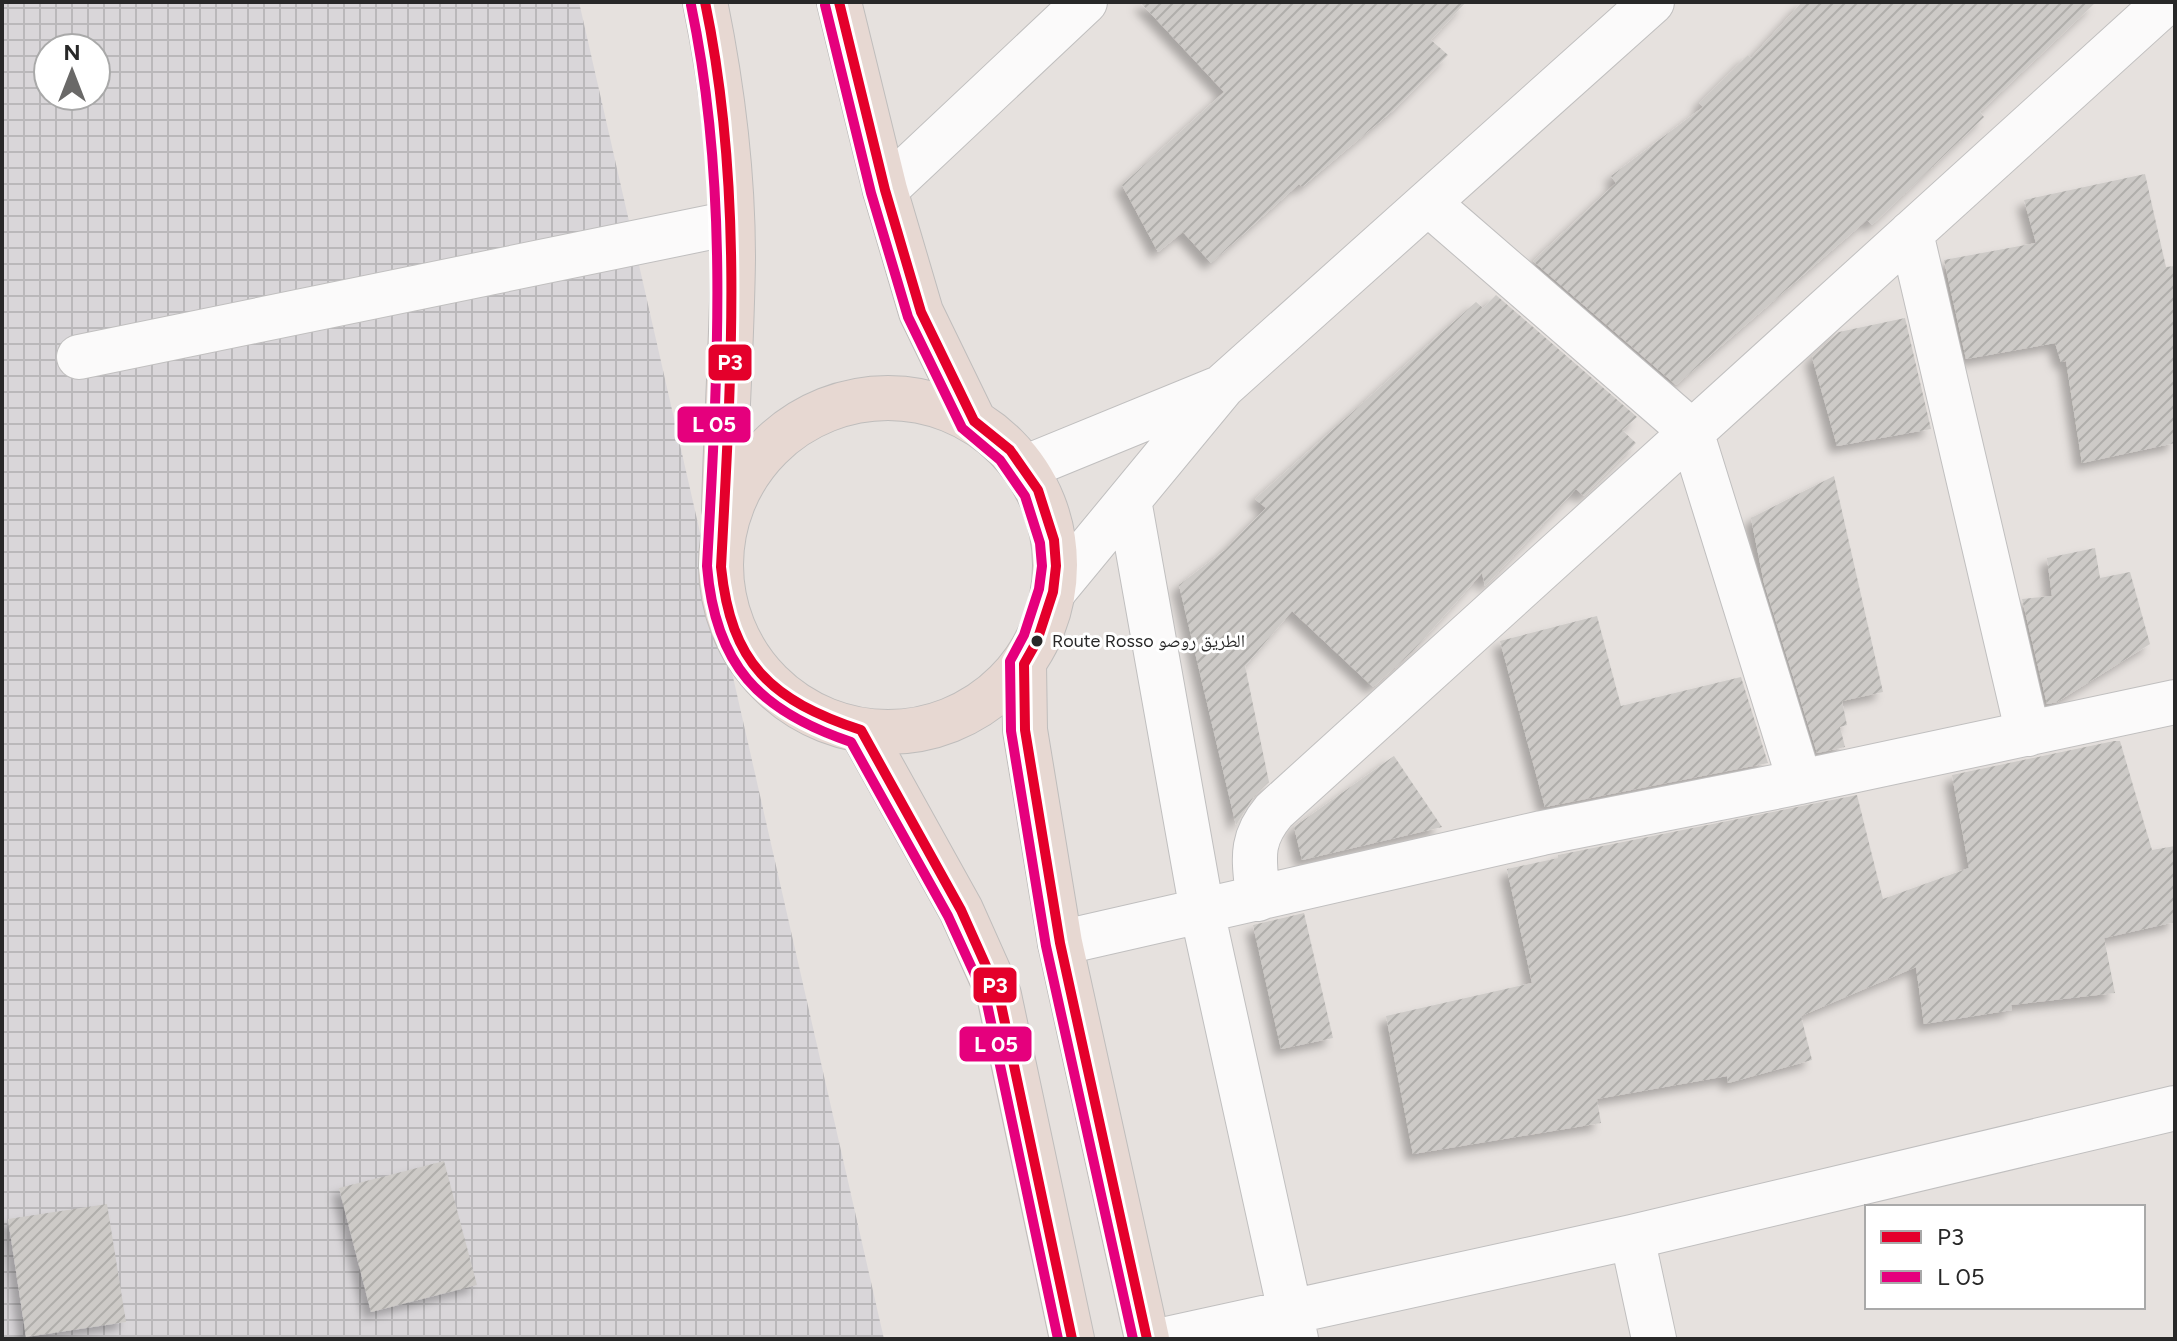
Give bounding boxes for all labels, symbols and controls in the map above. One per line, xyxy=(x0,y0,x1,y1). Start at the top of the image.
north arrow xyxy=(32,32,112,112)
text: N xyxy=(63,39,81,66)
line badge: P3 xyxy=(707,343,753,382)
text: P3 xyxy=(717,349,743,376)
line badge: L 05 xyxy=(676,405,752,444)
text: L 05 xyxy=(692,411,736,438)
place label: Route Rosso الطريق روصو xyxy=(1052,630,1245,652)
marker: Route Rosso الطريق روصو xyxy=(1029,633,1045,649)
line badge: P3 xyxy=(972,966,1018,1004)
text: P3 xyxy=(982,972,1008,999)
line badge: L 05 xyxy=(958,1025,1033,1063)
text: L 05 xyxy=(974,1031,1018,1058)
legend xyxy=(1865,1205,2145,1309)
text: P3 xyxy=(1937,1222,1964,1251)
text: L 05 xyxy=(1937,1262,1985,1291)

